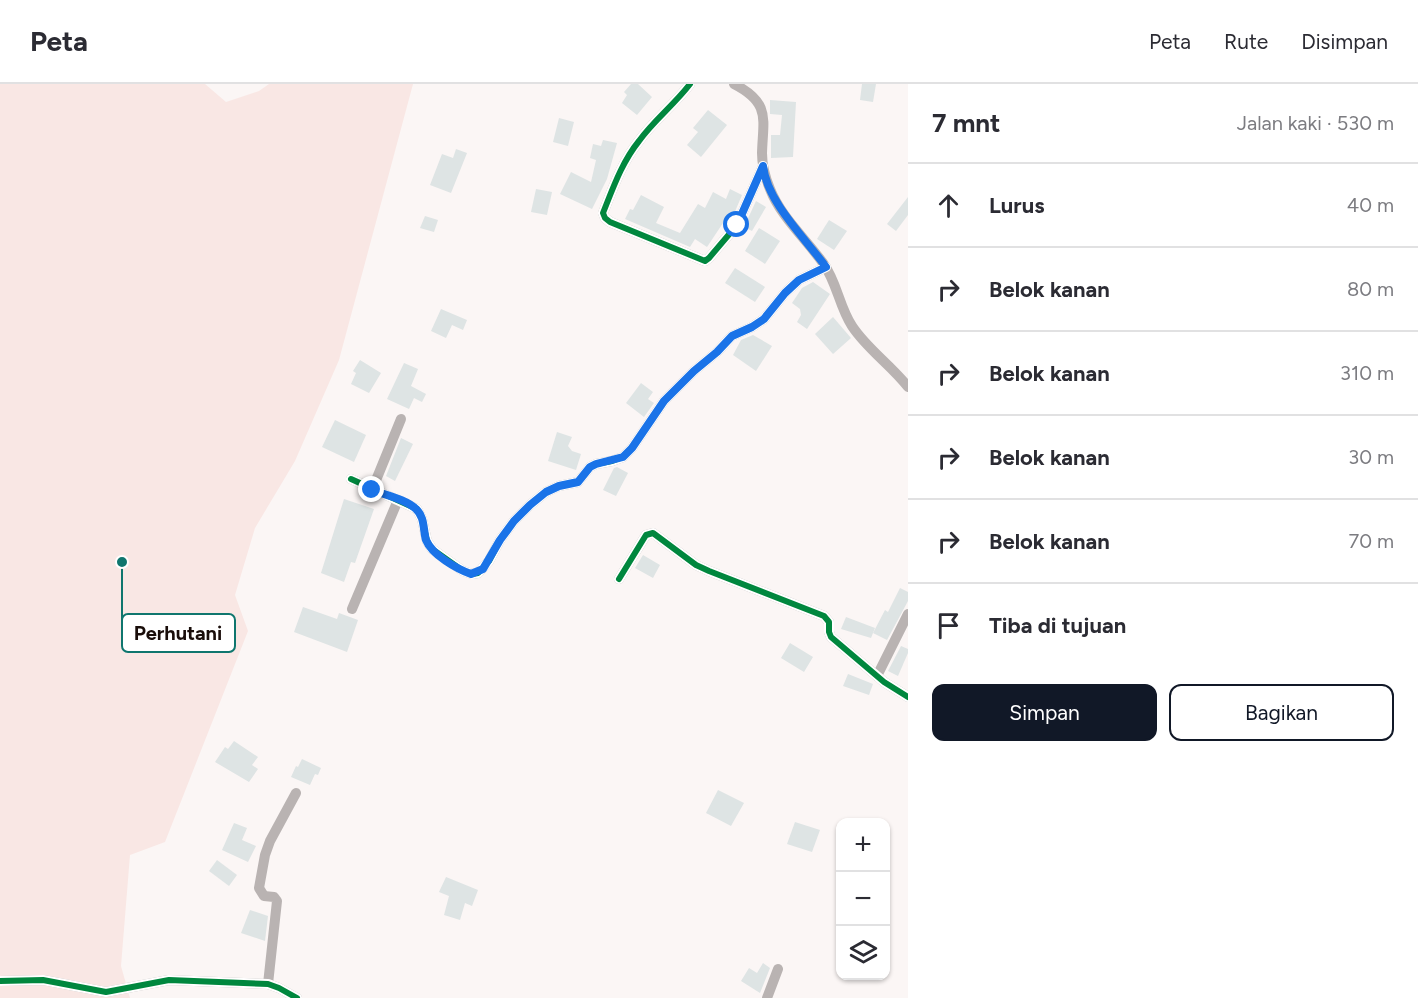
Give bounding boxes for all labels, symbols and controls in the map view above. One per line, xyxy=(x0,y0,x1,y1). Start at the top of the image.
text: Peta xyxy=(30,24,88,58)
text: Peta xyxy=(1149,29,1191,54)
text: Rute xyxy=(1224,29,1268,54)
text: Disimpan xyxy=(1301,29,1388,54)
text: 7 mnt xyxy=(932,107,1001,139)
text: Jalan kaki · 530 m xyxy=(1237,111,1394,135)
icon: ahead xyxy=(932,189,965,222)
text: Lurus xyxy=(989,192,1044,219)
text: 40 m xyxy=(1347,193,1394,217)
route start xyxy=(723,211,749,237)
icon: right xyxy=(932,273,965,306)
text: Belok kanan xyxy=(989,276,1110,303)
text: 80 m xyxy=(1347,277,1394,301)
icon: right xyxy=(932,357,965,390)
text: Belok kanan xyxy=(989,360,1110,387)
text: 310 m xyxy=(1340,361,1394,385)
icon: right xyxy=(932,441,965,474)
text: Belok kanan xyxy=(989,444,1110,471)
text: 30 m xyxy=(1348,445,1394,469)
route end xyxy=(358,476,384,502)
icon: right xyxy=(932,525,965,558)
text: Belok kanan xyxy=(989,528,1110,555)
text: 70 m xyxy=(1348,529,1394,553)
icon: arrive xyxy=(932,609,965,642)
text: Tiba di tujuan xyxy=(989,612,1126,639)
callout: Perhutani xyxy=(122,614,235,652)
text: Perhutani xyxy=(134,621,222,645)
button: Simpan xyxy=(932,684,1157,741)
button: Bagikan xyxy=(1169,684,1394,741)
map controls xyxy=(836,818,890,980)
button: + xyxy=(836,818,890,872)
button: − xyxy=(836,872,890,926)
button: layers xyxy=(836,926,890,980)

